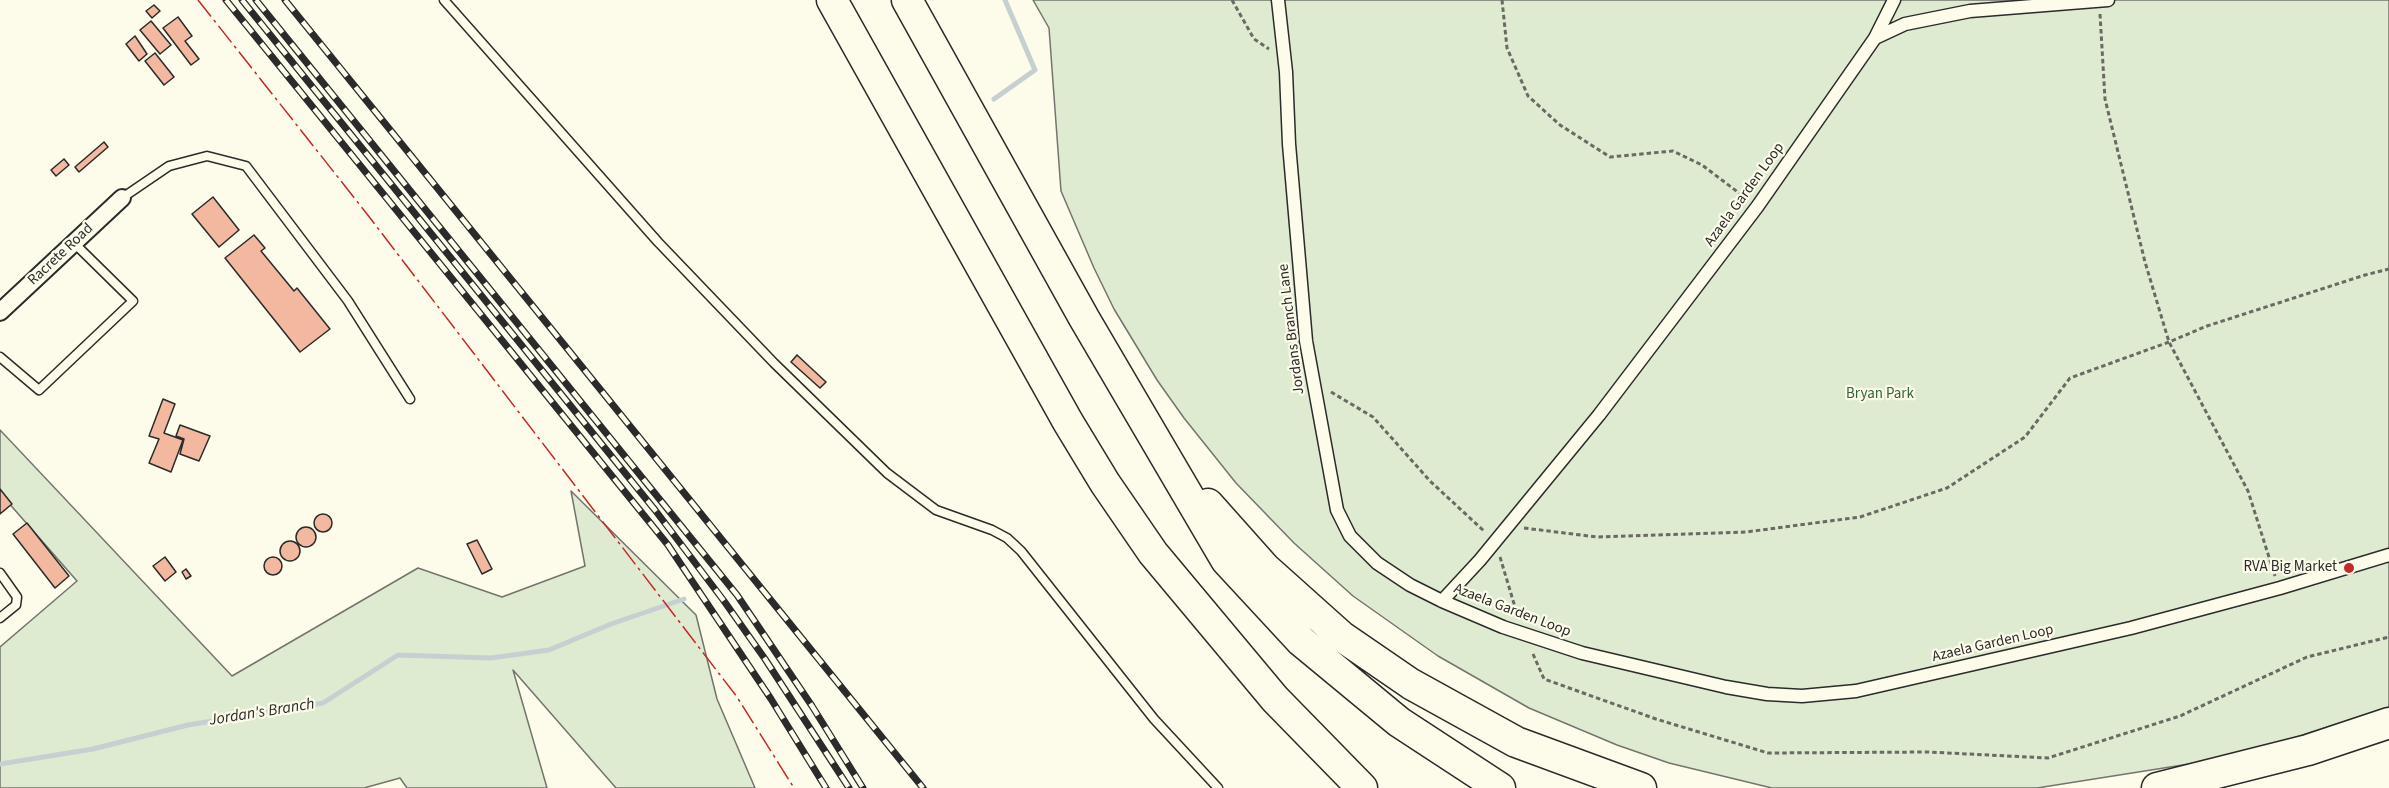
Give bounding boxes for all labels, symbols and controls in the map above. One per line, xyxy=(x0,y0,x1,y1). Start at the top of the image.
street label: Azaela Garden Loop xyxy=(1701,140,1789,250)
street label: Racrete Road xyxy=(25,220,97,290)
street label: Jordans Branch Lane xyxy=(1275,263,1309,395)
park label: Bryan Park xyxy=(1846,386,1914,404)
place label: RVA Big Market xyxy=(2243,559,2337,577)
marker: RVA Big Market xyxy=(2342,561,2356,575)
street label: Azaela Garden Loop xyxy=(1451,580,1573,642)
street label: Azaela Garden Loop xyxy=(1931,621,2055,667)
water label: Jordan's Branch xyxy=(208,695,316,731)

